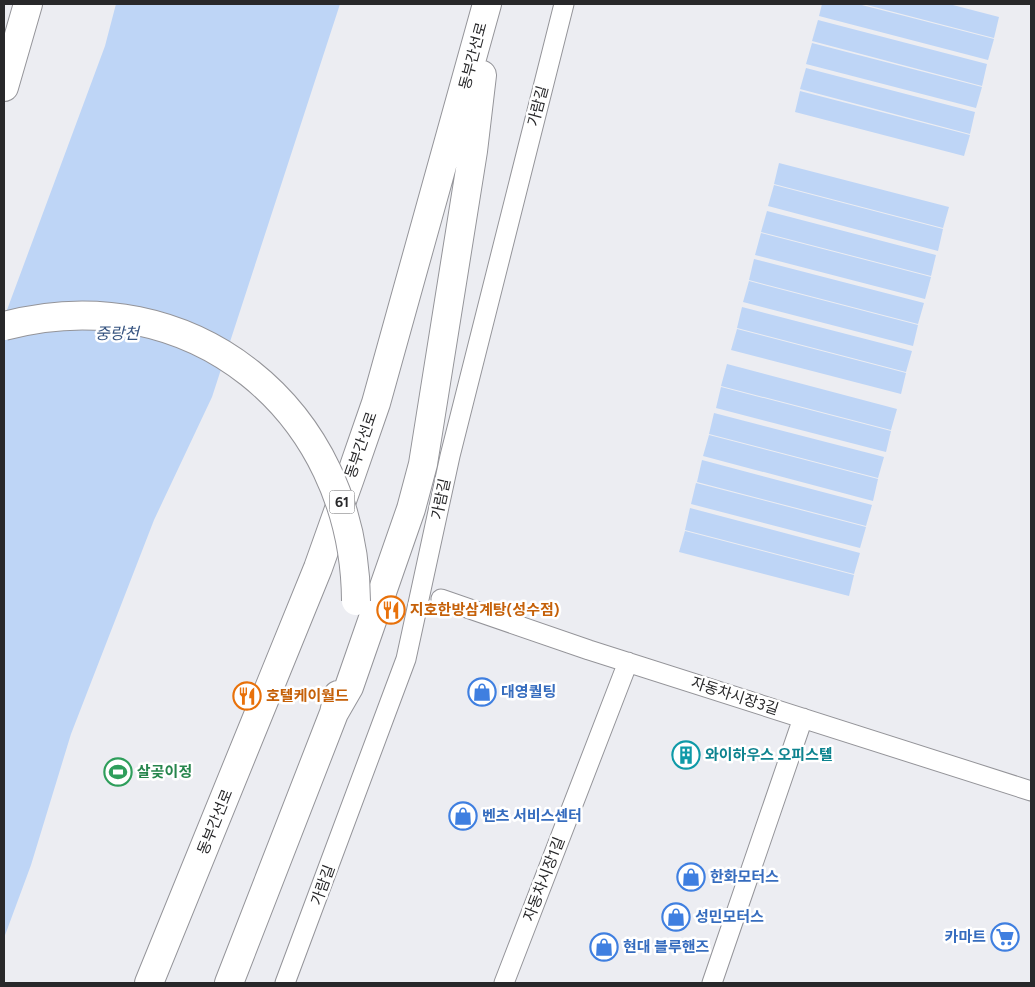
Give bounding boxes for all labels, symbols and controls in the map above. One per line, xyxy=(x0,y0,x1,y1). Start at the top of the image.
street label: 동부간선로 xyxy=(455,20,491,92)
street label: 가람길 xyxy=(524,84,552,128)
water label: 중랑천 xyxy=(95,324,141,343)
street label: 동부간선로 xyxy=(341,409,381,481)
street label: 가람길 xyxy=(428,477,454,521)
road number: 61 xyxy=(330,491,354,514)
restaurant icon: 지호한방삼계탕(성수점) xyxy=(376,595,406,625)
place label: 지호한방삼계탕(성수점) xyxy=(410,601,560,619)
street label: 자동차시장3길 xyxy=(689,673,781,719)
shop icon: 대영퀄팅 xyxy=(467,677,497,707)
restaurant icon: 호텔케이월드 xyxy=(232,681,262,711)
place label: 대영퀄팅 xyxy=(501,683,556,701)
place label: 호텔케이월드 xyxy=(266,687,349,705)
building icon: 와이하우스 오피스텔 xyxy=(671,740,701,770)
place label: 와이하우스 오피스텔 xyxy=(705,746,833,764)
sports icon: 살곶이정 xyxy=(103,757,133,787)
place label: 살곶이정 xyxy=(137,763,192,781)
street label: 동부간선로 xyxy=(194,787,236,857)
shop icon: 벤츠 서비스센터 xyxy=(448,801,478,831)
place label: 벤츠 서비스센터 xyxy=(482,807,582,825)
street label: 자동차시장1길 xyxy=(520,834,568,924)
street label: 가람길 xyxy=(307,862,339,908)
shop icon: 한화모터스 xyxy=(676,862,706,892)
place label: 한화모터스 xyxy=(710,868,779,886)
shop icon: 성민모터스 xyxy=(661,902,691,932)
place label: 성민모터스 xyxy=(695,908,764,926)
supermarket icon: 카마트 xyxy=(990,922,1020,952)
place label: 카마트 xyxy=(945,928,986,946)
shop icon: 현대 블루핸즈 xyxy=(589,932,619,962)
place label: 현대 블루핸즈 xyxy=(623,938,710,956)

